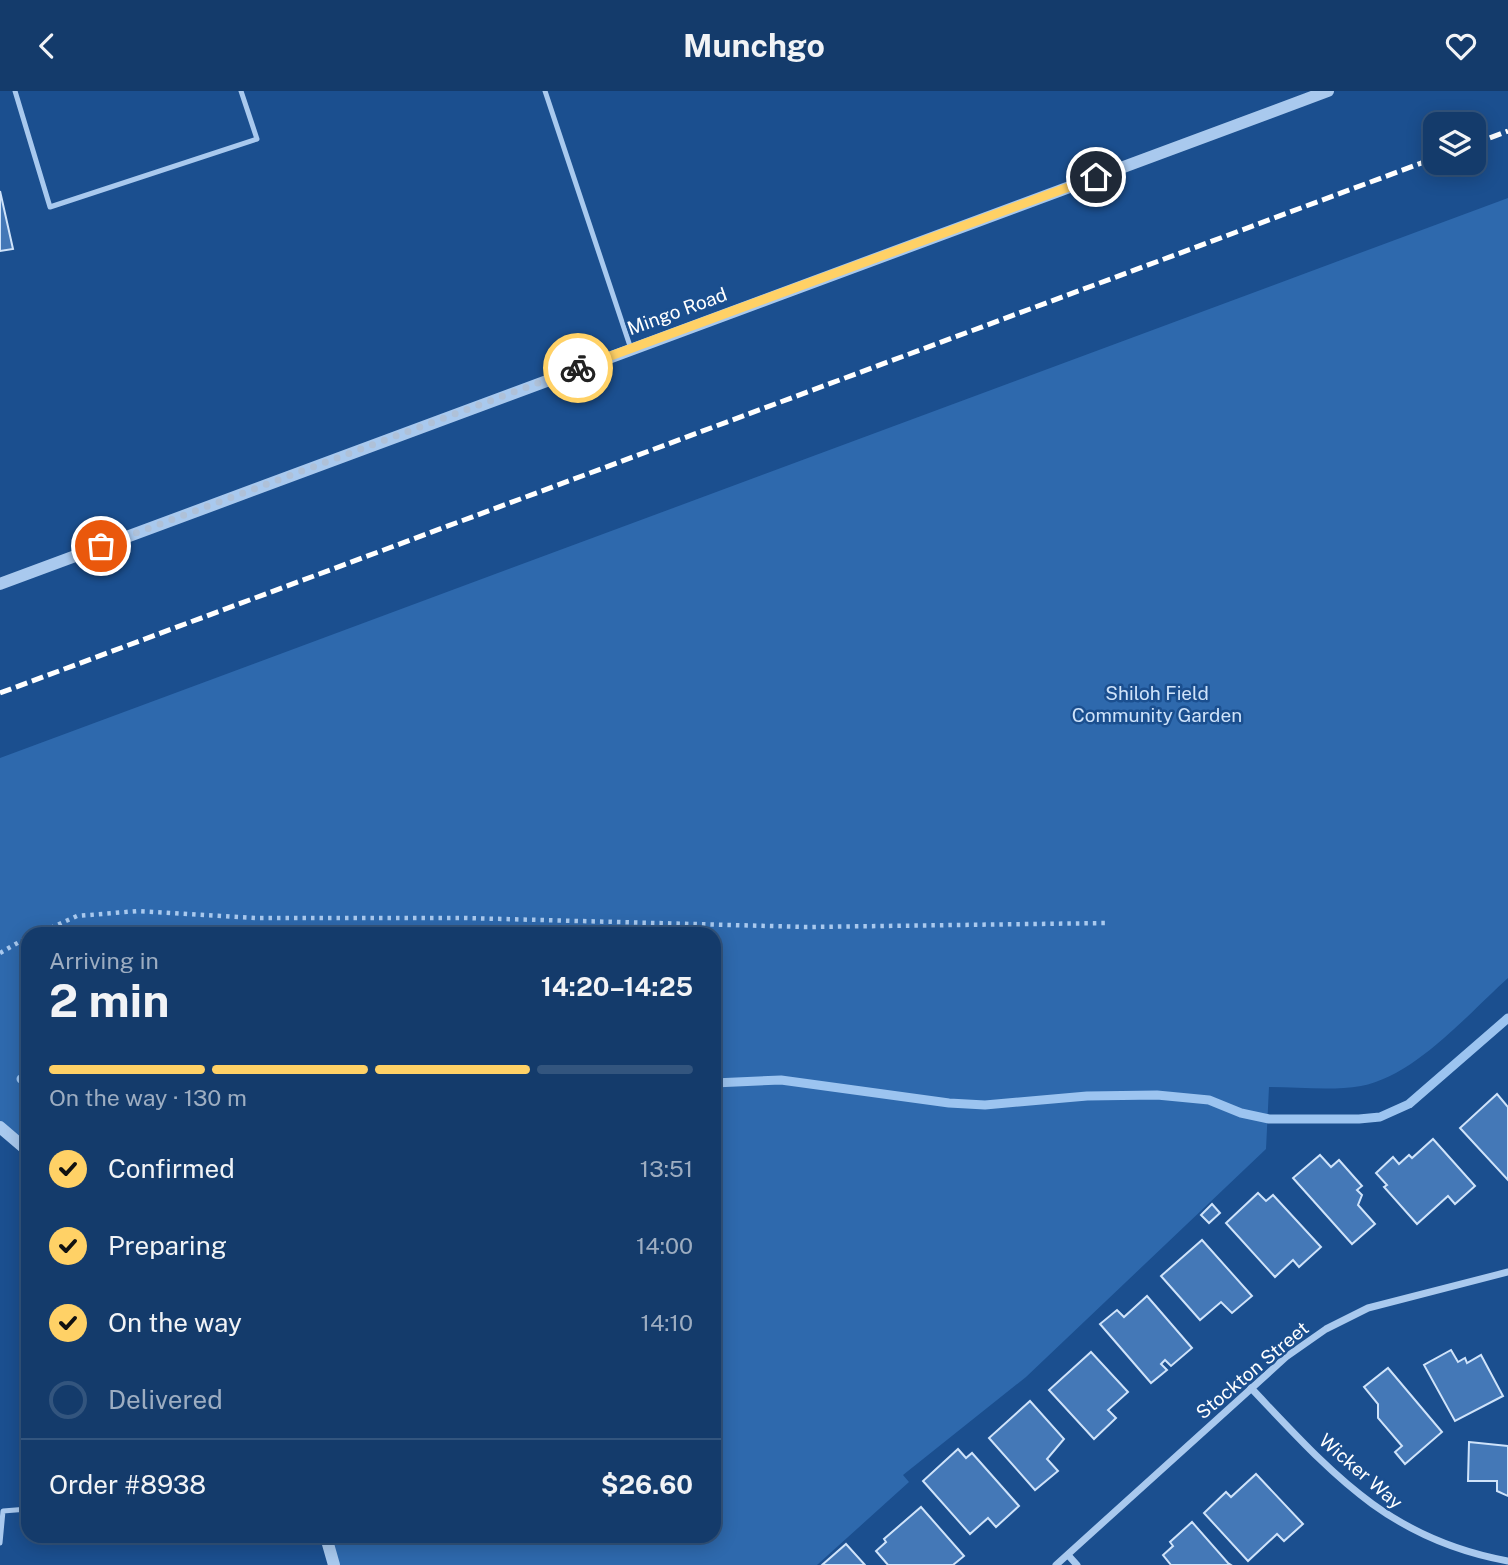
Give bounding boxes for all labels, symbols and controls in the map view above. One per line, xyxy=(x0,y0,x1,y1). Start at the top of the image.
icon: back xyxy=(28,27,66,65)
text: Munchgo xyxy=(683,27,825,64)
icon: heart xyxy=(1442,27,1480,65)
map controls xyxy=(1423,112,1486,175)
button: layers xyxy=(1423,112,1486,175)
pin xyxy=(1066,147,1126,207)
icon: home xyxy=(1077,158,1115,196)
street label: Mingo Road xyxy=(624,283,730,339)
courier xyxy=(543,333,613,403)
icon: bike xyxy=(559,349,597,387)
pin xyxy=(71,516,131,576)
icon: bag xyxy=(82,527,120,565)
park label: Shiloh Field Community Garden xyxy=(1072,682,1242,726)
text: Arriving in xyxy=(49,947,159,974)
text: 14:20–14:25 xyxy=(541,971,693,1002)
text: 2 min xyxy=(49,973,169,1027)
text: On the way · 130 m xyxy=(49,1084,247,1111)
icon: check xyxy=(49,1150,87,1188)
text: Confirmed xyxy=(108,1153,235,1184)
text: 13:51 xyxy=(640,1155,693,1182)
icon: check xyxy=(49,1227,87,1265)
text: Preparing xyxy=(108,1230,227,1261)
text: 14:00 xyxy=(636,1232,693,1259)
icon: check xyxy=(49,1304,87,1342)
text: On the way xyxy=(108,1307,242,1338)
text: 14:10 xyxy=(641,1309,693,1336)
street label: Stockton Street xyxy=(1191,1317,1313,1423)
text: Delivered xyxy=(108,1384,223,1415)
street label: Wicker Way xyxy=(1315,1429,1407,1513)
text: Order #8938 xyxy=(49,1469,206,1500)
text: $26.60 xyxy=(601,1469,693,1500)

